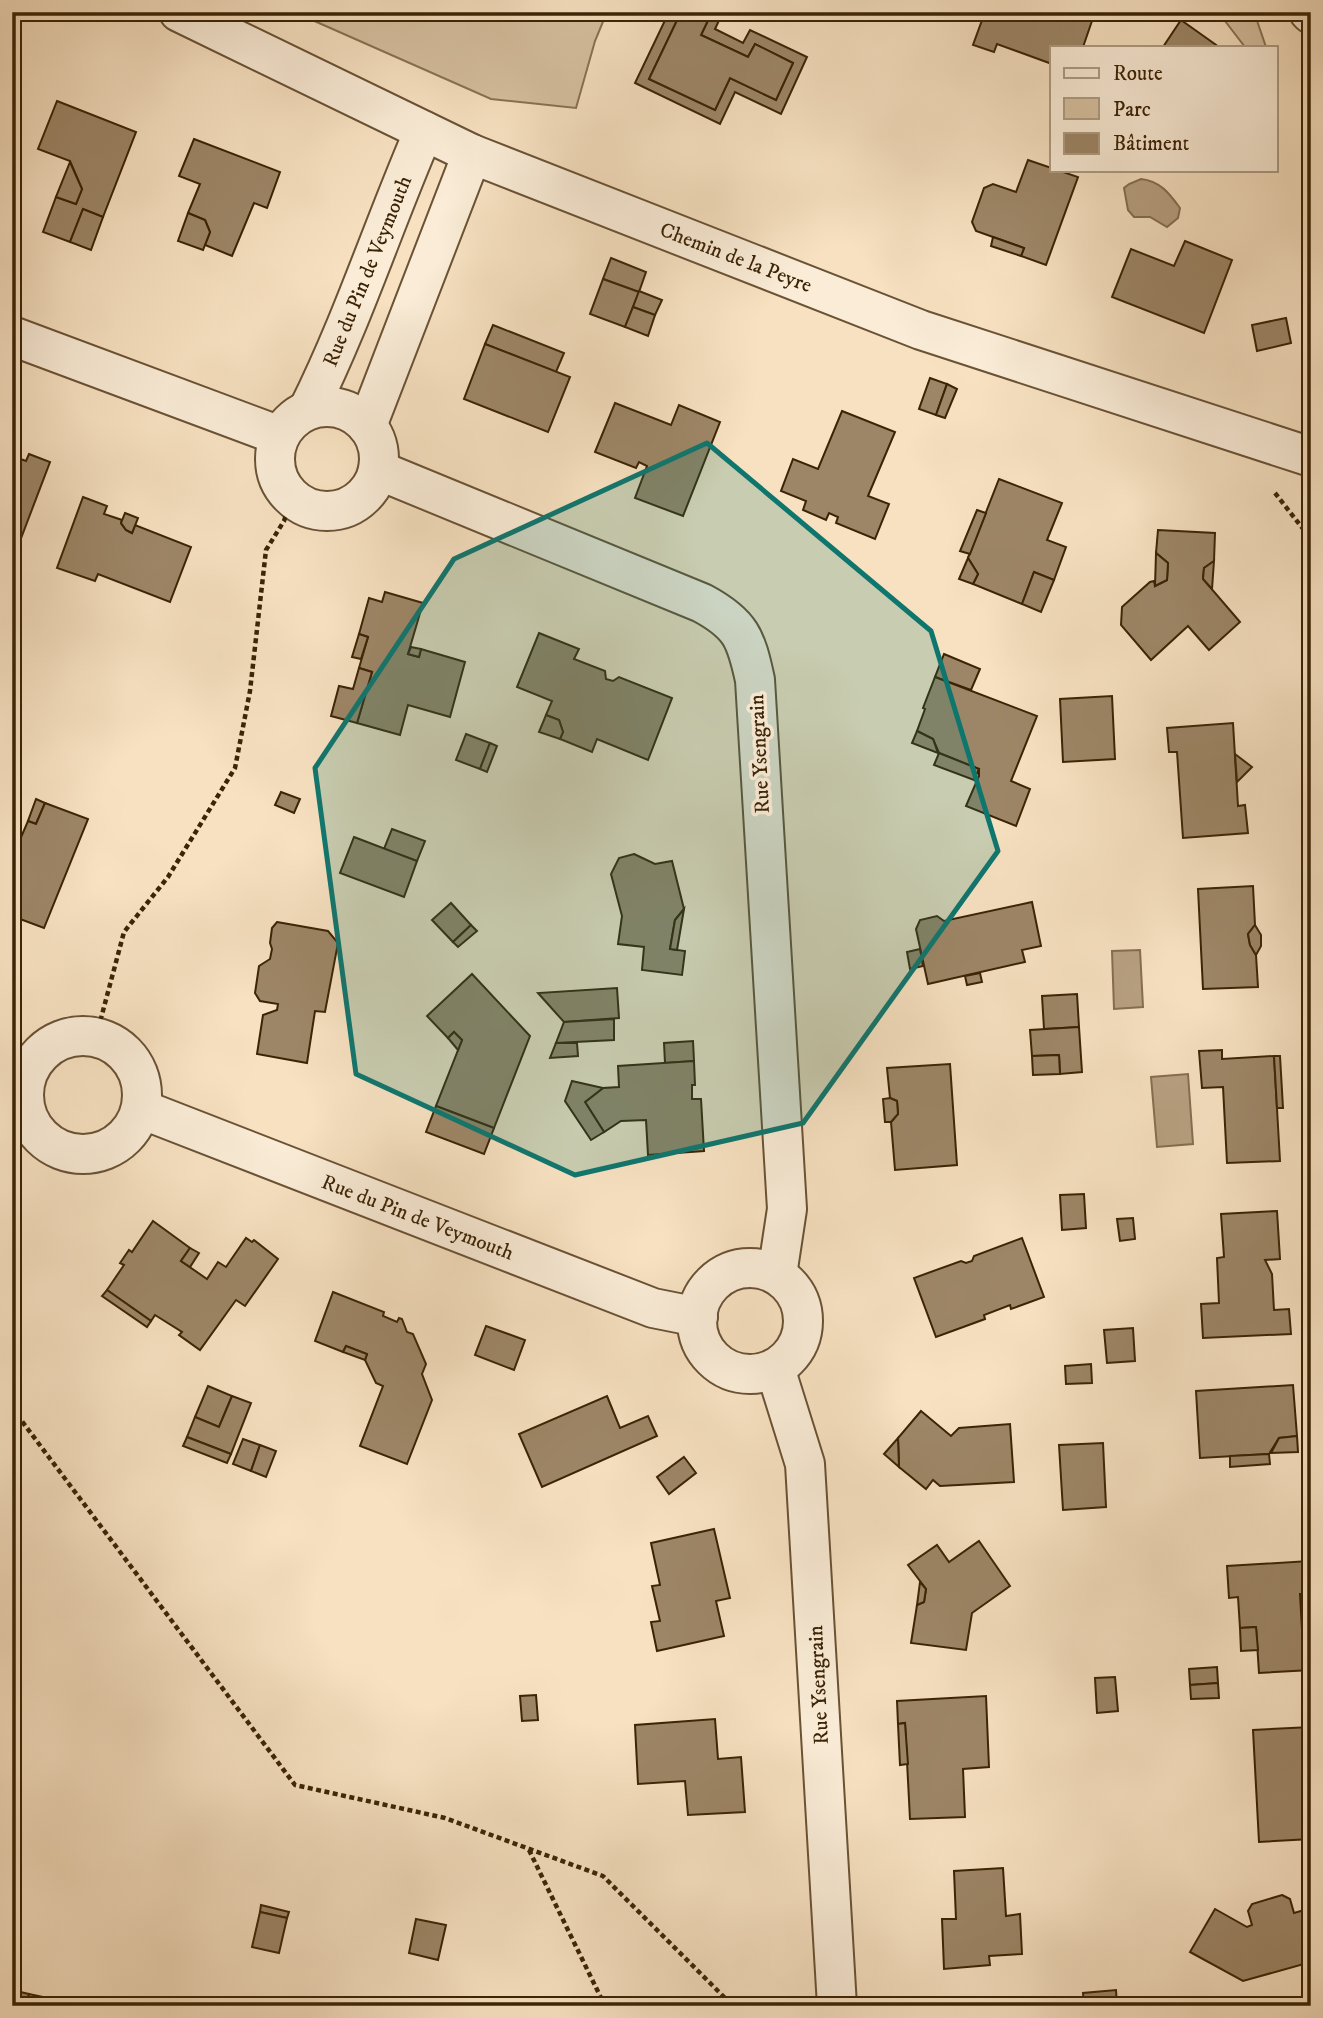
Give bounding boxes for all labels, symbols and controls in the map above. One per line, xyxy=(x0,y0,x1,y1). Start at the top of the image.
legend xyxy=(1050,46,1278,172)
text: Route xyxy=(1113,61,1163,87)
text: Parc xyxy=(1113,97,1151,123)
text: Bâtiment xyxy=(1113,131,1190,157)
street label: Rue du Pin de Veymouth xyxy=(318,172,418,371)
street label: Chemin de la Peyre xyxy=(656,217,816,299)
street label: Rue Ysengrain xyxy=(744,694,776,814)
street label: Rue du Pin de Veymouth xyxy=(318,1169,517,1267)
street label: Rue Ysengrain xyxy=(803,1625,835,1745)

